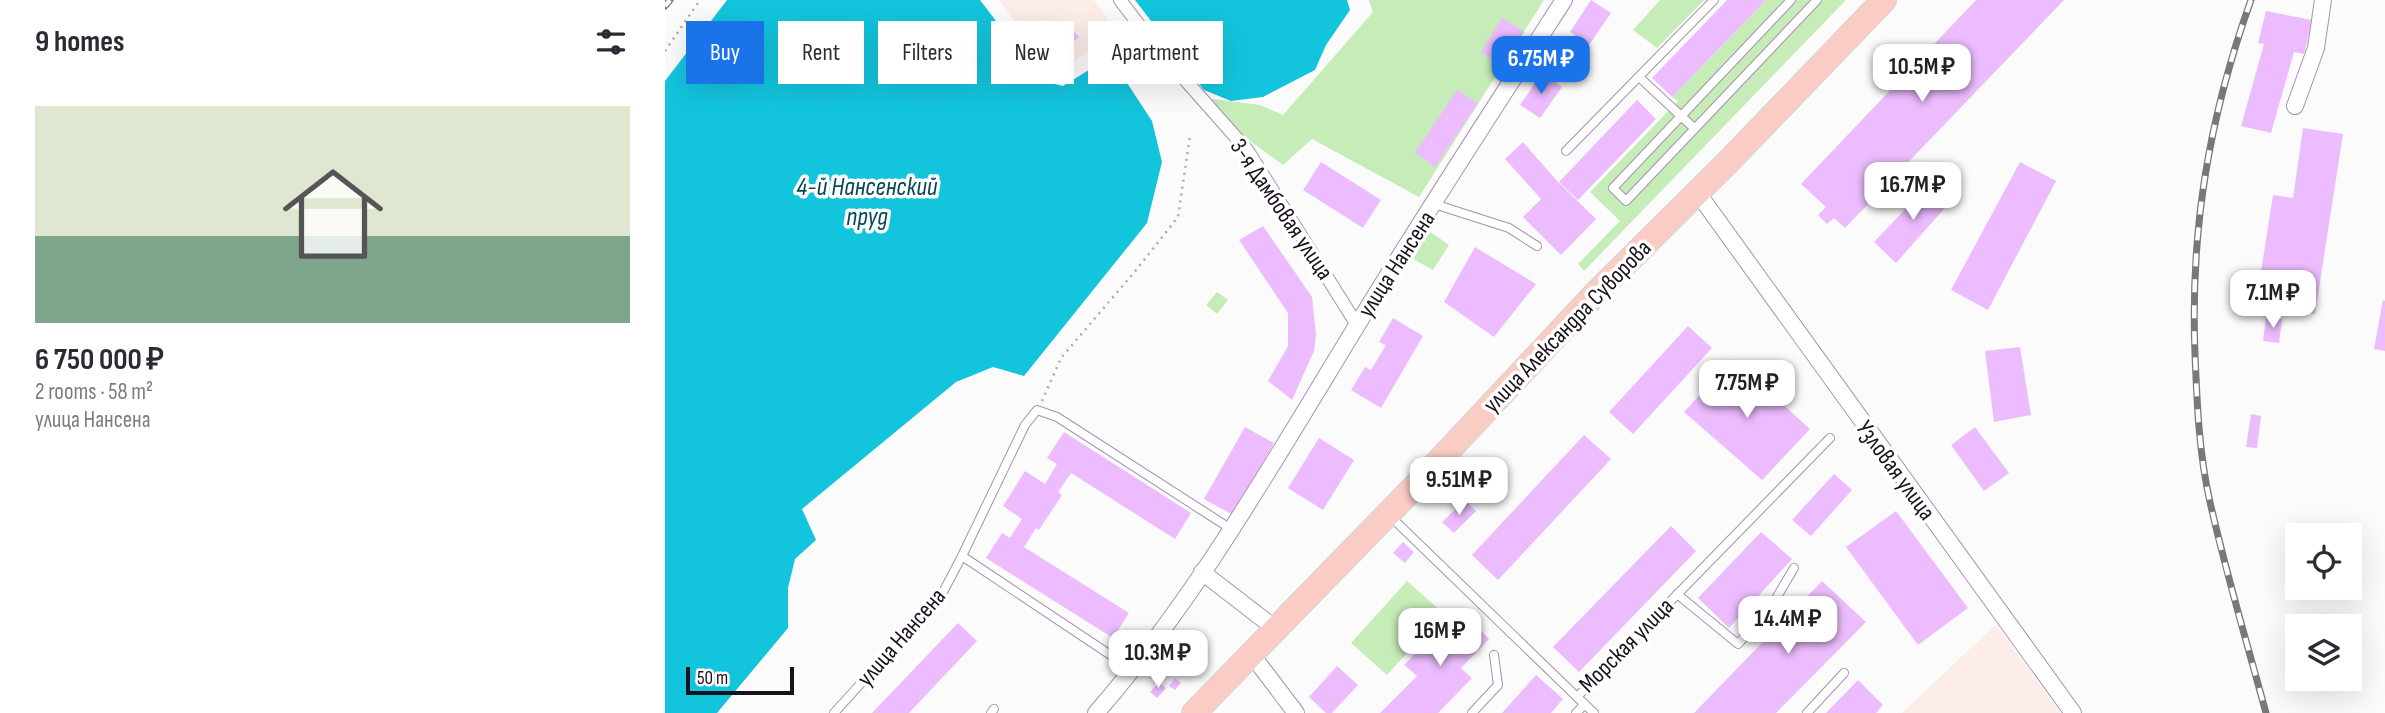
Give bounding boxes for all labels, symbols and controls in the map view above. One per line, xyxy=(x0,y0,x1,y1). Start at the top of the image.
chip: Buy xyxy=(686,21,764,84)
chip: Rent xyxy=(778,21,864,84)
chip: Filters xyxy=(878,21,977,84)
chip: New xyxy=(991,21,1074,84)
chip: Apartment xyxy=(1088,21,1223,84)
icon: filters xyxy=(592,23,630,61)
text: 9 homes xyxy=(35,24,125,60)
pin: 6.75M ₽ xyxy=(1476,36,1606,96)
pin: 10.5M ₽ xyxy=(1857,44,1987,104)
text: 6.75M ₽ xyxy=(1508,45,1574,73)
text: 10.5M ₽ xyxy=(1889,53,1955,81)
street label: 3-я Дамбовая улица xyxy=(1224,133,1339,285)
icon: home xyxy=(270,151,396,277)
pin: 16.7M ₽ xyxy=(1848,162,1978,222)
text: 16.7M ₽ xyxy=(1880,171,1946,199)
water label: 4-й Нансенский пруд xyxy=(797,172,938,233)
street label: улица Нансена xyxy=(1351,206,1441,323)
street label: улица Александра Суворова xyxy=(1477,234,1657,419)
pin: 7.1M ₽ xyxy=(2216,270,2330,330)
text: 7.1M ₽ xyxy=(2246,279,2300,307)
text: 6 750 000 ₽ xyxy=(35,342,164,378)
pin: 7.75M ₽ xyxy=(1682,360,1812,420)
text: 7.75M ₽ xyxy=(1715,369,1779,397)
text: 2 rooms · 58 m² xyxy=(35,378,153,406)
text: улица Нансена xyxy=(35,406,151,434)
street label: Узловая улица xyxy=(1850,415,1941,526)
pin: 9.51M ₽ xyxy=(1394,458,1524,517)
text: 9.51M ₽ xyxy=(1426,466,1492,494)
map controls xyxy=(2285,523,2362,691)
button: locate xyxy=(2285,523,2362,600)
street label: улица Нансена xyxy=(851,582,952,692)
street label: Морская улица xyxy=(1573,592,1680,699)
pin: 14.4M ₽ xyxy=(1723,596,1853,656)
text: 14.4M ₽ xyxy=(1754,605,1822,633)
pin: 16M ₽ xyxy=(1391,608,1489,668)
button: layers xyxy=(2285,614,2362,691)
text: 16M ₽ xyxy=(1414,617,1466,645)
pin: 10.3M ₽ xyxy=(1093,630,1223,690)
text: 10.3M ₽ xyxy=(1125,639,1191,667)
scale bar xyxy=(686,664,795,696)
text: 50 m xyxy=(697,667,728,690)

